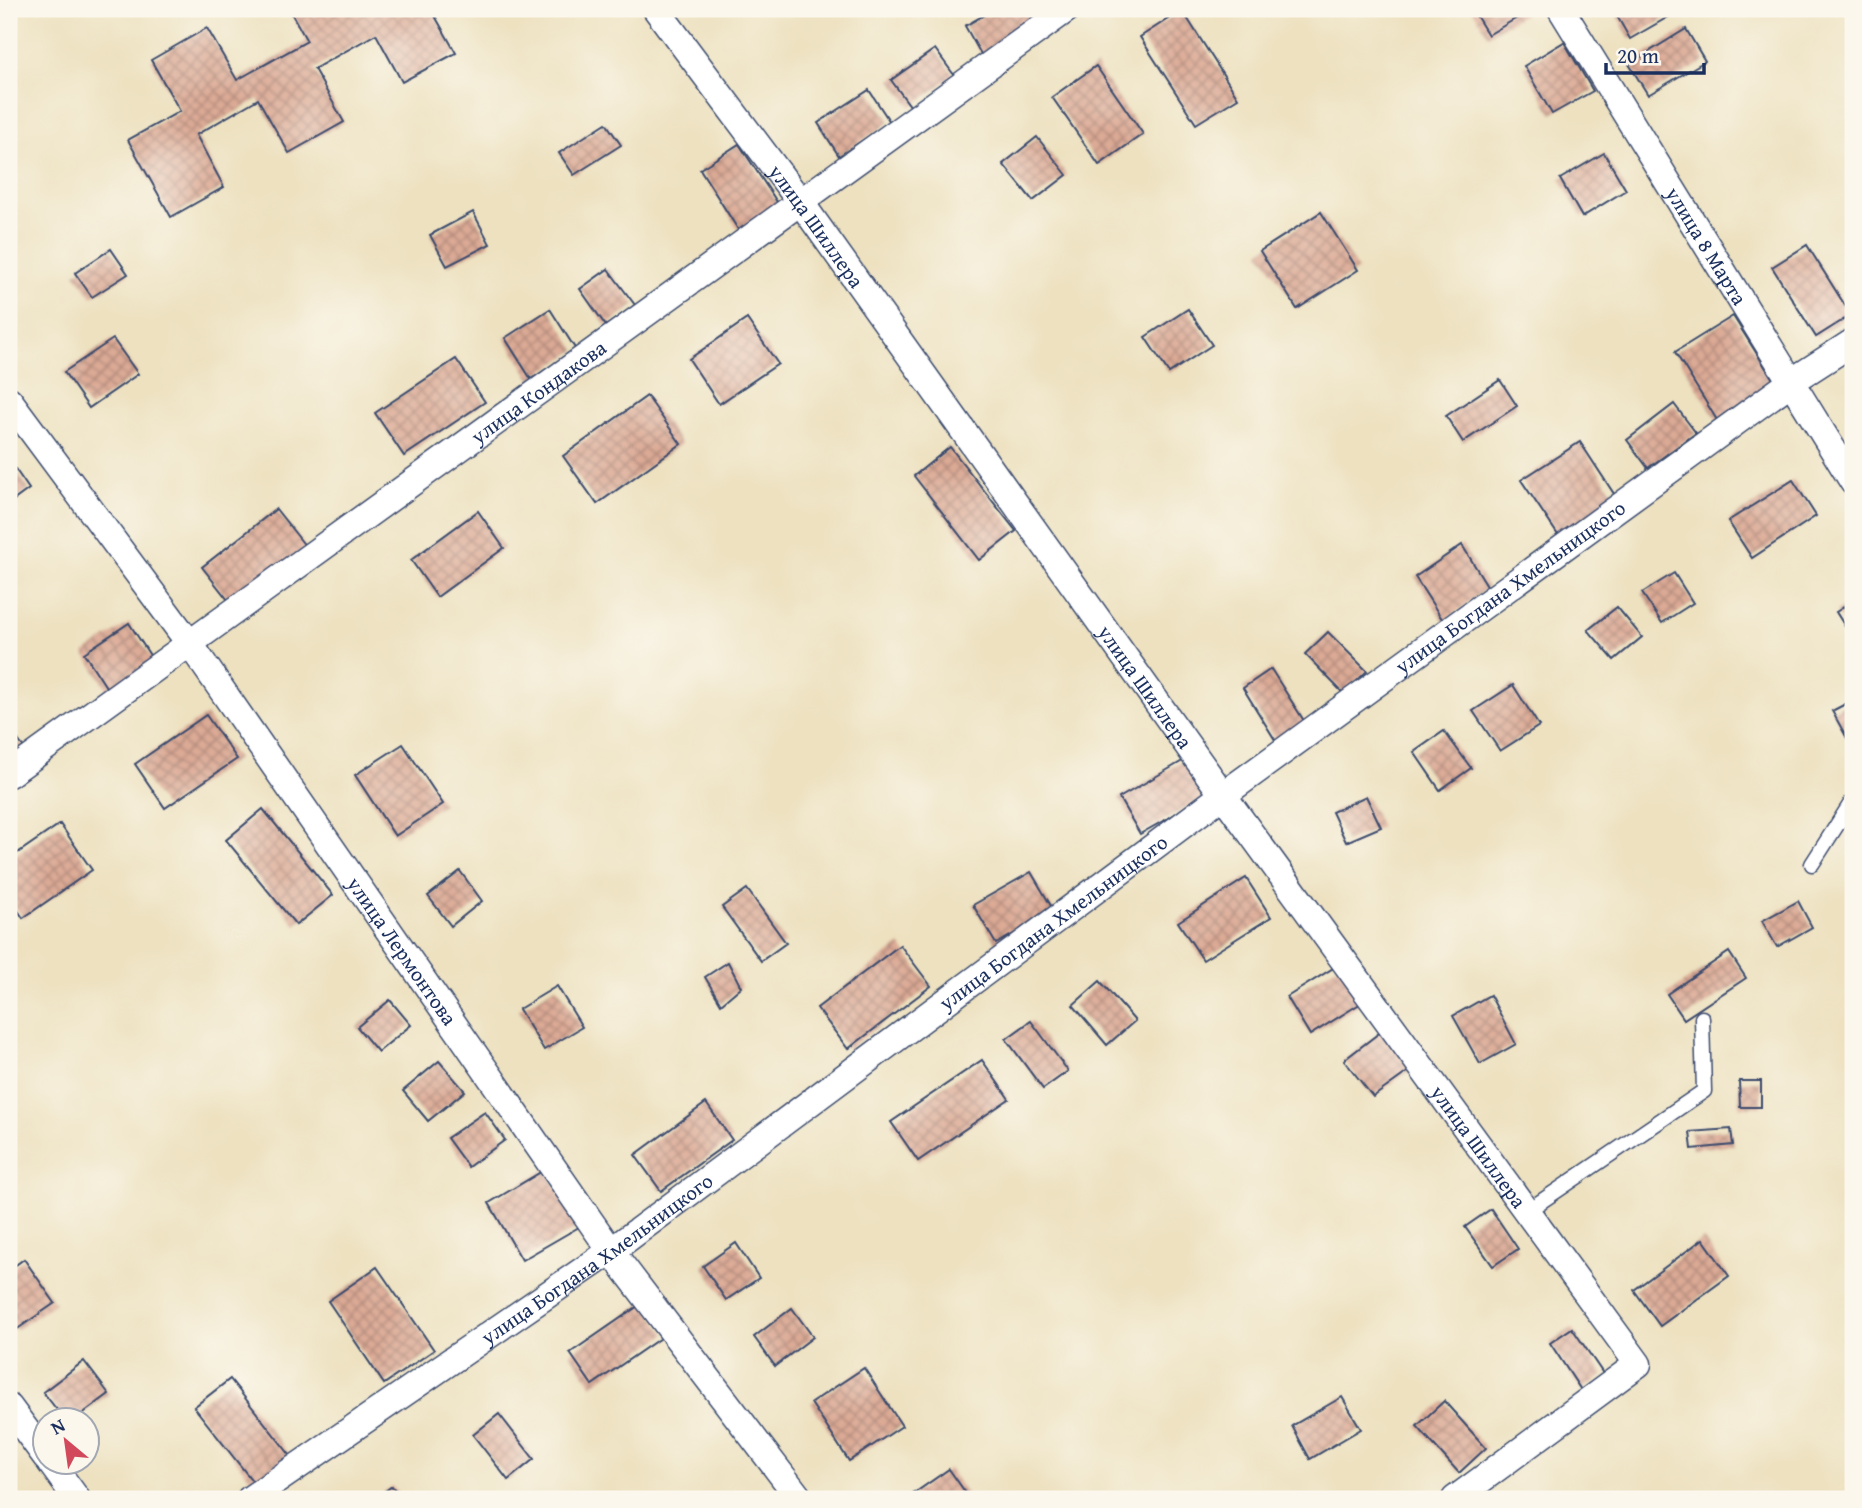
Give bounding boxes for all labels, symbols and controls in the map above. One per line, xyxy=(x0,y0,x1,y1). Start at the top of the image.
scale bar xyxy=(1606,32,1704,76)
text: 20 m xyxy=(1617,40,1659,71)
street label: улица Шиллера xyxy=(761,157,872,294)
street label: улица 8 Марта xyxy=(1658,180,1755,311)
street label: улица Кондакова xyxy=(463,332,612,452)
street label: улица Богдана Хмельницкого xyxy=(1387,492,1632,681)
street label: улица Шиллера xyxy=(1090,617,1201,755)
street label: улица Богдана Хмельницкого xyxy=(931,826,1174,1018)
street label: улица Лермонтова xyxy=(340,869,465,1031)
street label: улица Шиллера xyxy=(1423,1077,1535,1214)
street label: улица Богдана Хмельницкого xyxy=(473,1165,719,1352)
north arrow xyxy=(32,1406,102,1476)
text: N xyxy=(45,1411,70,1441)

